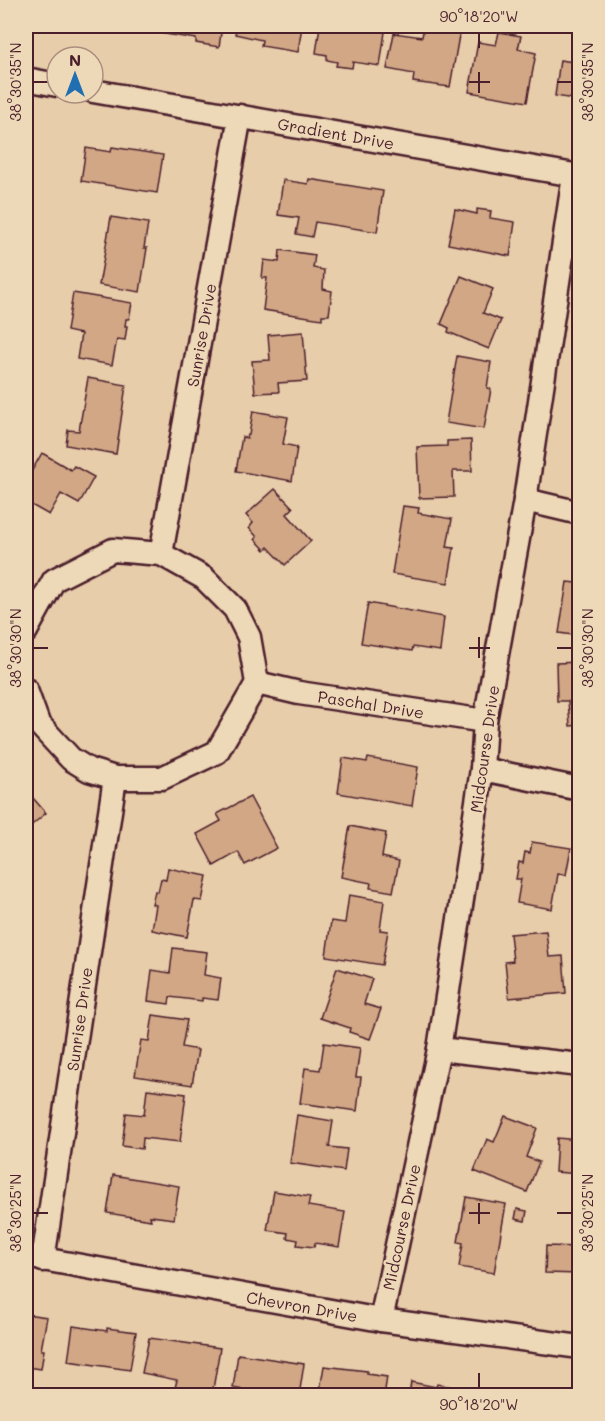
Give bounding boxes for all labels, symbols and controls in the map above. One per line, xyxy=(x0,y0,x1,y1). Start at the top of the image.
text: 90°18'20"W xyxy=(439,6,519,26)
text: 38°30'35"N xyxy=(5,43,25,121)
text: 38°30'35"N xyxy=(577,43,597,121)
north arrow xyxy=(45,45,105,105)
text: N xyxy=(69,49,81,70)
street label: Gradient Drive xyxy=(276,112,396,154)
street label: Sunrise Drive xyxy=(182,282,220,388)
text: 38°30'30"N xyxy=(5,608,25,688)
text: 38°30'30"N xyxy=(577,608,597,688)
street label: Midcourse Drive xyxy=(465,684,503,814)
street label: Paschal Drive xyxy=(316,685,426,723)
street label: Sunrise Drive xyxy=(61,966,97,1072)
street label: Midcourse Drive xyxy=(377,1162,425,1292)
text: 38°30'25"N xyxy=(5,1174,25,1252)
text: 38°30'25"N xyxy=(577,1174,597,1252)
street label: Chevron Drive xyxy=(245,1286,359,1326)
text: 90°18'20"W xyxy=(439,1394,519,1414)

